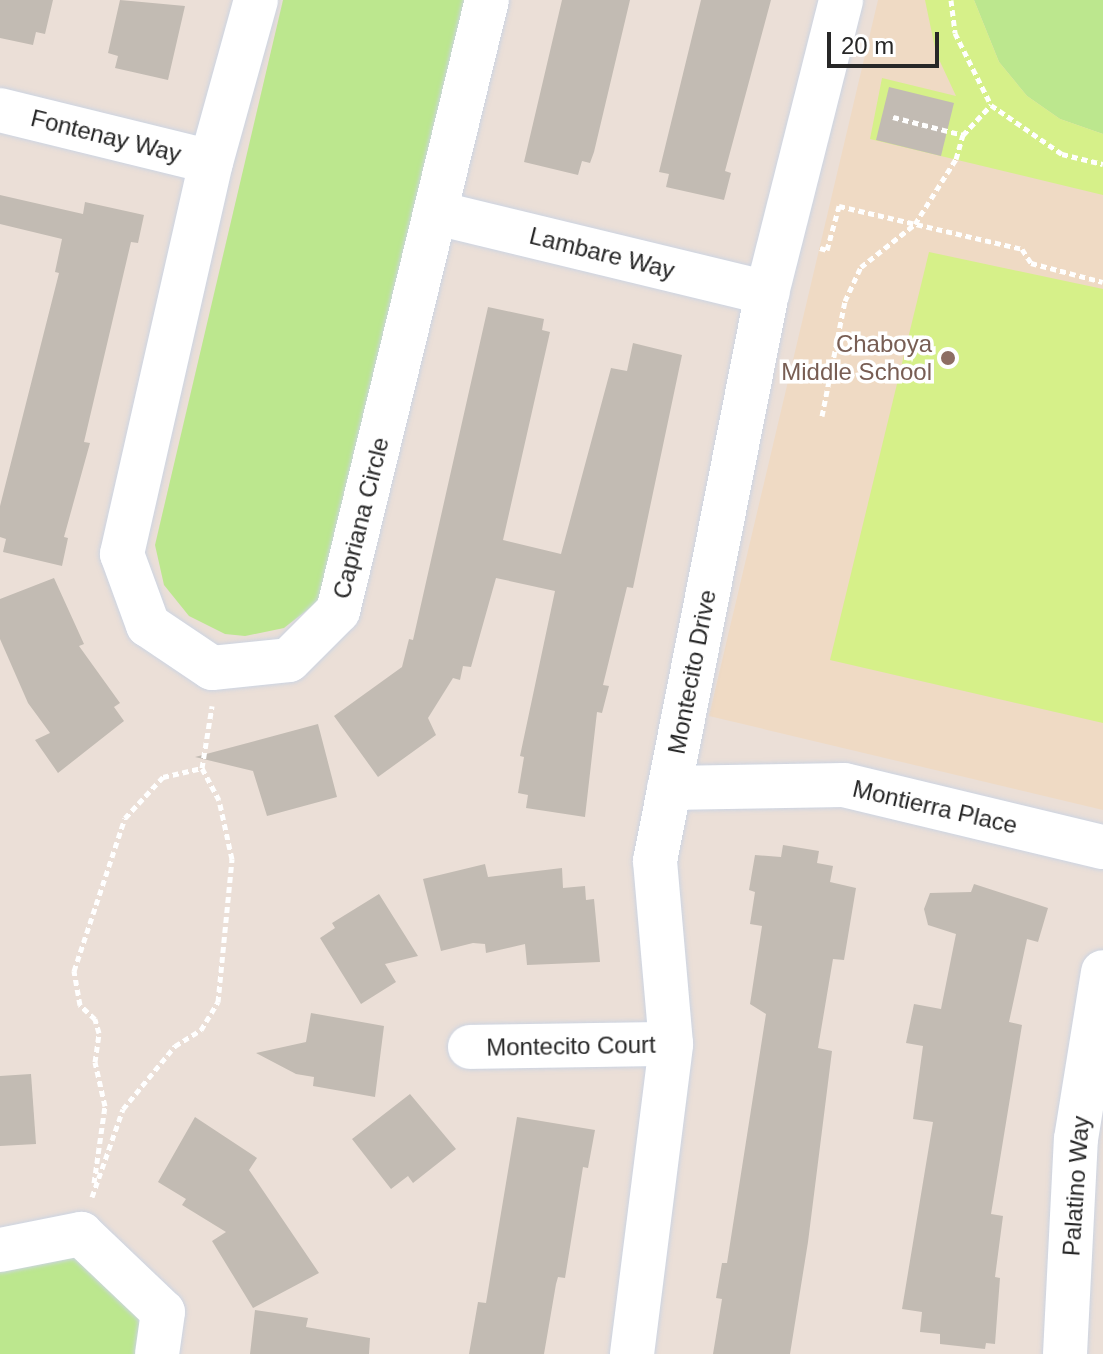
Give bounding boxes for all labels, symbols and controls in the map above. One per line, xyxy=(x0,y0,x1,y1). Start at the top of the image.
scale bar xyxy=(831,16,943,66)
text: 20 m xyxy=(841,32,894,59)
street label: Fontenay Way xyxy=(28,103,184,169)
street label: Lambare Way xyxy=(526,221,678,285)
place label: Chaboya Middle School xyxy=(781,330,932,386)
marker: Chaboya Middle School xyxy=(939,349,957,367)
street label: Capriana Circle xyxy=(327,434,395,602)
street label: Montecito Drive xyxy=(662,587,722,757)
street label: Montierra Place xyxy=(850,774,1020,840)
street label: Montecito Court xyxy=(486,1030,656,1062)
street label: Palatino Way xyxy=(1057,1115,1095,1257)

